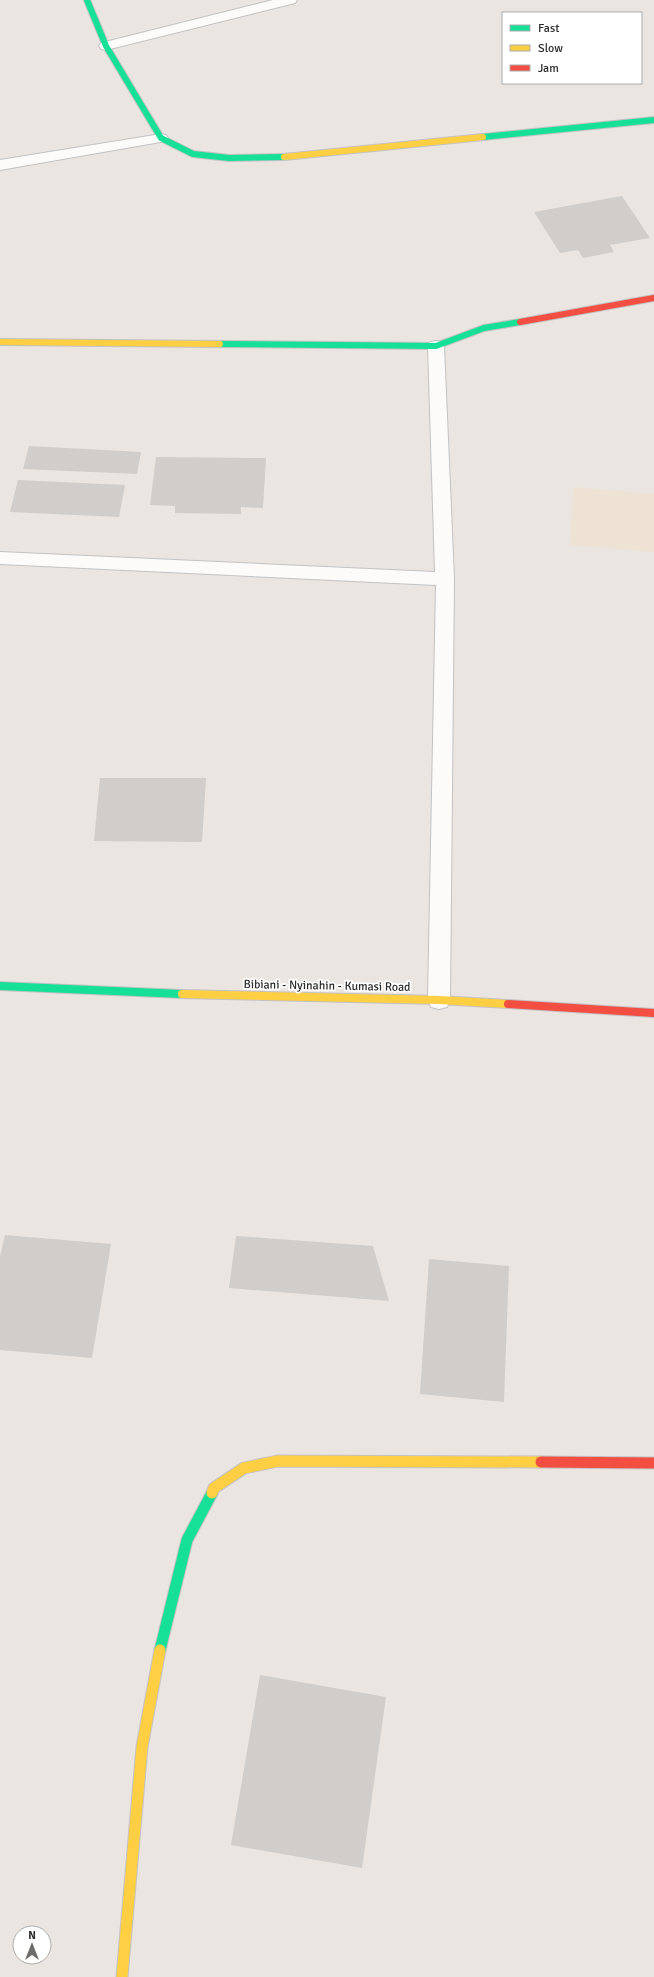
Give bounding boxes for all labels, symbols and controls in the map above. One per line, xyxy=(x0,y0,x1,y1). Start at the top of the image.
legend xyxy=(502,12,642,84)
text: Fast xyxy=(538,21,559,36)
text: Slow xyxy=(538,41,563,56)
text: Jam xyxy=(538,61,559,76)
street label: Bibiani - Nyinahin - Kumasi Road xyxy=(243,977,411,995)
north arrow xyxy=(12,1925,52,1965)
text: N xyxy=(28,1929,36,1942)

